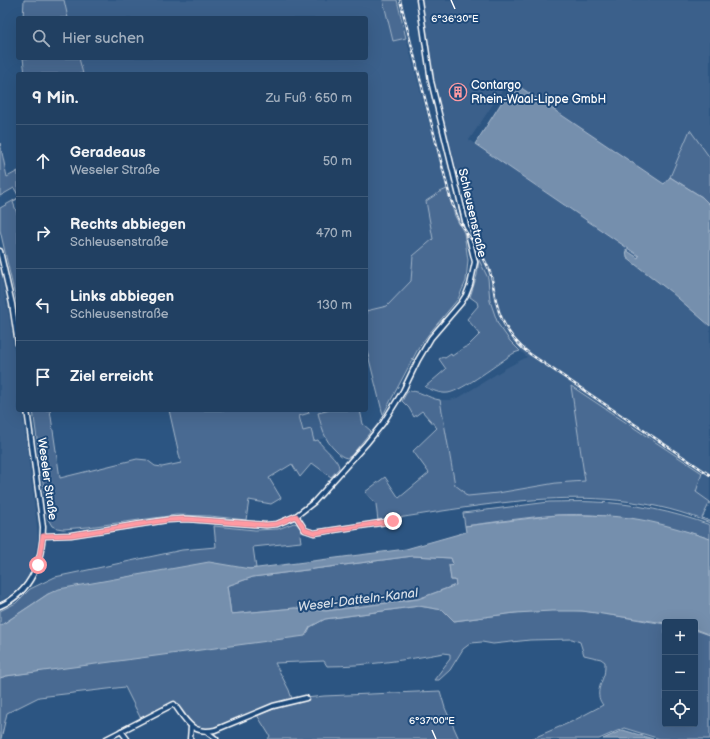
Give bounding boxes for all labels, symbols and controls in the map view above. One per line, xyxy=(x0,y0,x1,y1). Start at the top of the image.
text: 6°36'30"E xyxy=(431,13,479,25)
search box xyxy=(16,16,368,60)
icon: search xyxy=(30,27,52,49)
text: Hier suchen xyxy=(62,29,144,48)
place label: Contargo Rhein-Waal-Lippe GmbH xyxy=(471,78,606,107)
building icon: Contargo Rhein-Waal-Lippe GmbH xyxy=(448,82,468,102)
text: 9 Min. xyxy=(32,88,79,108)
text: Zu Fuß · 650 m xyxy=(266,90,352,106)
text: Geradeaus xyxy=(70,143,146,162)
icon: ahead xyxy=(32,150,54,172)
text: 50 m xyxy=(323,153,352,169)
text: Weseler Straße xyxy=(70,162,160,178)
street label: Schleusenstraße xyxy=(454,167,490,259)
text: Rechts abbiegen xyxy=(70,215,186,234)
icon: right xyxy=(32,222,54,244)
text: 470 m xyxy=(316,225,352,241)
text: Schleusenstraße xyxy=(70,234,168,250)
text: Links abbiegen xyxy=(70,287,174,306)
icon: left xyxy=(32,294,54,316)
text: 130 m xyxy=(317,297,352,313)
text: Schleusenstraße xyxy=(70,306,168,322)
icon: arrive xyxy=(32,366,54,388)
text: Ziel erreicht xyxy=(70,367,153,386)
street label: Weseler Straße xyxy=(34,437,60,521)
route end xyxy=(384,512,402,530)
route start xyxy=(29,556,47,574)
water label: Wesel-Datteln-Kanal xyxy=(297,585,420,615)
map controls xyxy=(662,619,698,727)
button: + xyxy=(662,619,698,655)
button: − xyxy=(662,655,698,691)
button: locate xyxy=(662,691,698,727)
text: 6°37'00"E xyxy=(409,715,455,727)

